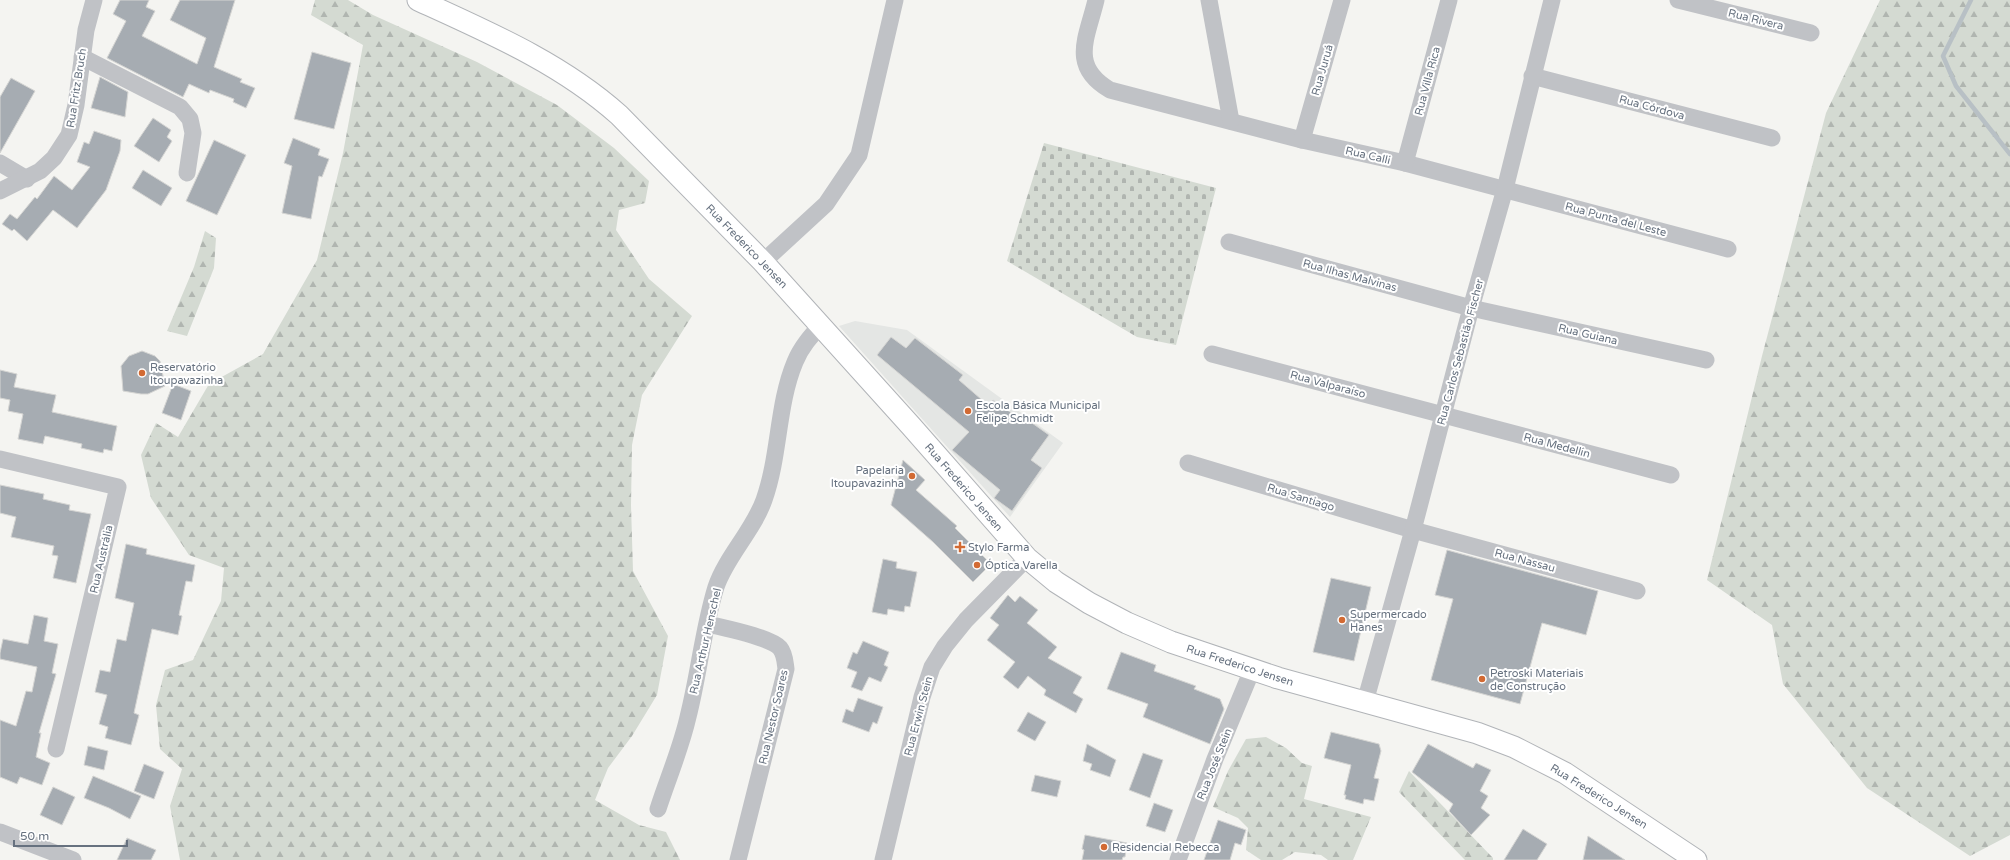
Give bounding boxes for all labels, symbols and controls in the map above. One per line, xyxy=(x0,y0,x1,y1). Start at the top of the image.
street label: Rua Rivera xyxy=(1727,6,1785,33)
street label: Rua Juruá xyxy=(1309,43,1336,97)
street label: Rua Villa Rica xyxy=(1412,45,1443,117)
street label: Rua Fritz Bruch xyxy=(64,47,89,129)
street label: Rua Córdova xyxy=(1618,92,1686,122)
street label: Rua Calli xyxy=(1344,144,1392,167)
street label: Rua Punta del Leste xyxy=(1564,200,1668,239)
street label: Rua Frederico Jensen xyxy=(703,202,790,291)
street label: Rua Ilhas Malvinas xyxy=(1302,257,1398,294)
street label: Rua Carlos Sebastião Fischer xyxy=(1435,277,1486,427)
street label: Rua Guiana xyxy=(1557,321,1619,348)
place label: Reservatório Itoupavazinha xyxy=(150,361,223,387)
marker: Reservatório Itoupavazinha xyxy=(137,368,147,378)
street label: Rua Valparaíso xyxy=(1289,368,1367,401)
place label: Escola Básica Municipal Felipe Schmidt xyxy=(976,399,1100,425)
marker: Escola Básica Municipal Felipe Schmidt xyxy=(963,406,973,416)
street label: Rua Medellin xyxy=(1522,430,1592,461)
street label: Rua Frederico Jensen xyxy=(922,441,1005,534)
place label: Papelaria Itoupavazinha xyxy=(831,464,904,490)
marker: Papelaria Itoupavazinha xyxy=(907,471,917,481)
street label: Rua Santiago xyxy=(1266,481,1336,514)
street label: Rua Austrália xyxy=(87,524,116,595)
place label: Stylo Farma xyxy=(968,541,1029,554)
marker: Stylo Farma xyxy=(955,542,965,552)
street label: Rua Nassau xyxy=(1493,546,1556,575)
place label: Óptica Varella xyxy=(985,558,1058,572)
marker: Óptica Varella xyxy=(972,560,982,570)
street label: Rua Arthur Henschel xyxy=(687,587,724,695)
place label: Supermercado Hanes xyxy=(1350,608,1427,634)
marker: Supermercado Hanes xyxy=(1337,615,1347,625)
street label: Rua Frederico Jensen xyxy=(1185,642,1295,689)
place label: Petroski Materiais de Construção xyxy=(1490,667,1583,693)
street label: Rua Nestor Soares xyxy=(756,668,791,766)
marker: Petroski Materiais de Construção xyxy=(1477,674,1487,684)
street label: Rua Erwin Stein xyxy=(902,675,935,757)
street label: Rua José Stein xyxy=(1194,726,1235,802)
street label: Rua Frederico Jensen xyxy=(1548,761,1650,832)
scale bar xyxy=(14,822,127,848)
text: 50 m xyxy=(20,829,49,843)
place label: Residencial Rebecca xyxy=(1112,841,1219,854)
marker: Residencial Rebecca xyxy=(1099,842,1109,852)

